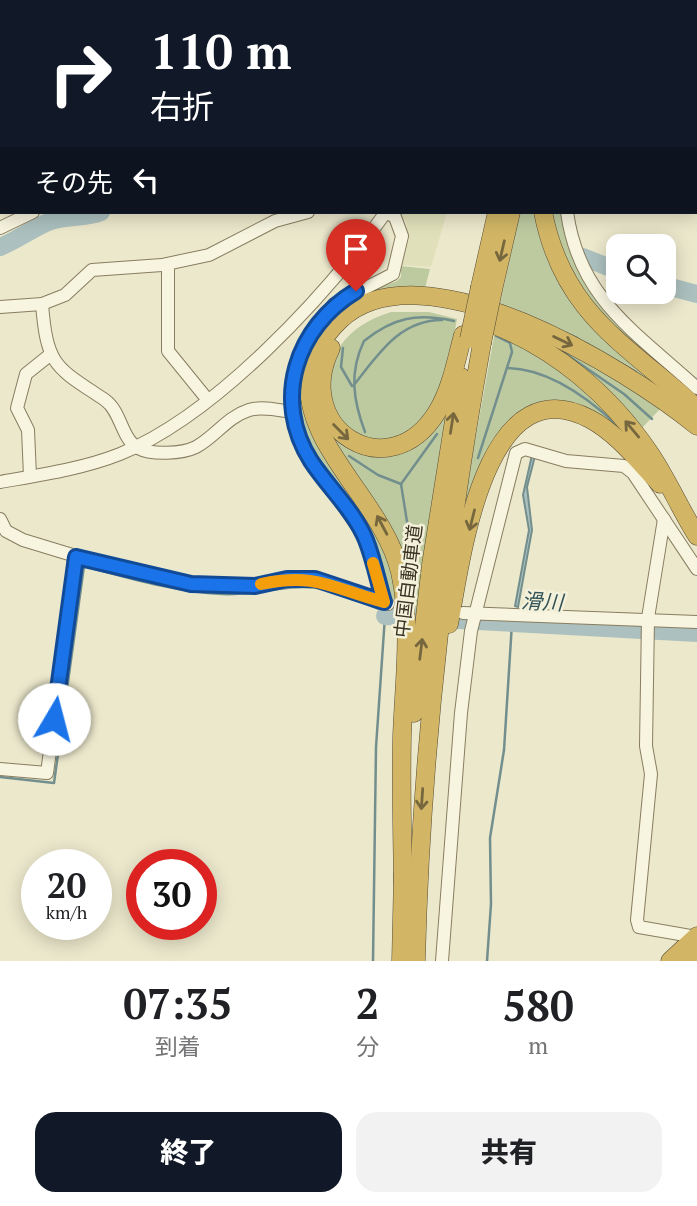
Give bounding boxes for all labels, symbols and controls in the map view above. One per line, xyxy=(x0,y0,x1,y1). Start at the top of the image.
text: 110 m xyxy=(150,18,292,83)
icon: right xyxy=(35,28,126,119)
text: 右折 xyxy=(150,85,214,127)
icon: left xyxy=(127,161,165,199)
text: その先 xyxy=(35,165,113,199)
pin xyxy=(326,219,386,291)
icon: arrive xyxy=(337,230,375,268)
map controls xyxy=(606,234,676,304)
button: search xyxy=(606,234,676,304)
one-way arrow xyxy=(495,239,509,262)
one-way arrow xyxy=(552,335,573,349)
one-way arrow xyxy=(446,412,459,435)
one-way arrow xyxy=(624,421,640,439)
one-way arrow xyxy=(332,423,349,440)
one-way arrow xyxy=(465,509,478,531)
one-way arrow xyxy=(374,516,388,536)
street label: 中国自動車道 xyxy=(388,523,427,639)
water label: 滑川 xyxy=(520,586,566,616)
one-way arrow xyxy=(415,638,428,660)
position arrow xyxy=(17,682,91,756)
one-way arrow xyxy=(416,787,429,810)
speed limit sign: 30 xyxy=(126,849,217,940)
text: 20 xyxy=(47,862,86,908)
text: km/h xyxy=(46,900,87,924)
text: 07:35 xyxy=(123,975,233,1031)
text: 2 xyxy=(356,975,379,1031)
text: 580 xyxy=(503,977,574,1033)
text: m xyxy=(528,1030,548,1061)
text: 到着 xyxy=(155,1031,201,1062)
text: 分 xyxy=(356,1031,379,1062)
button: 終了 xyxy=(35,1112,342,1192)
button: 共有 xyxy=(356,1112,662,1192)

